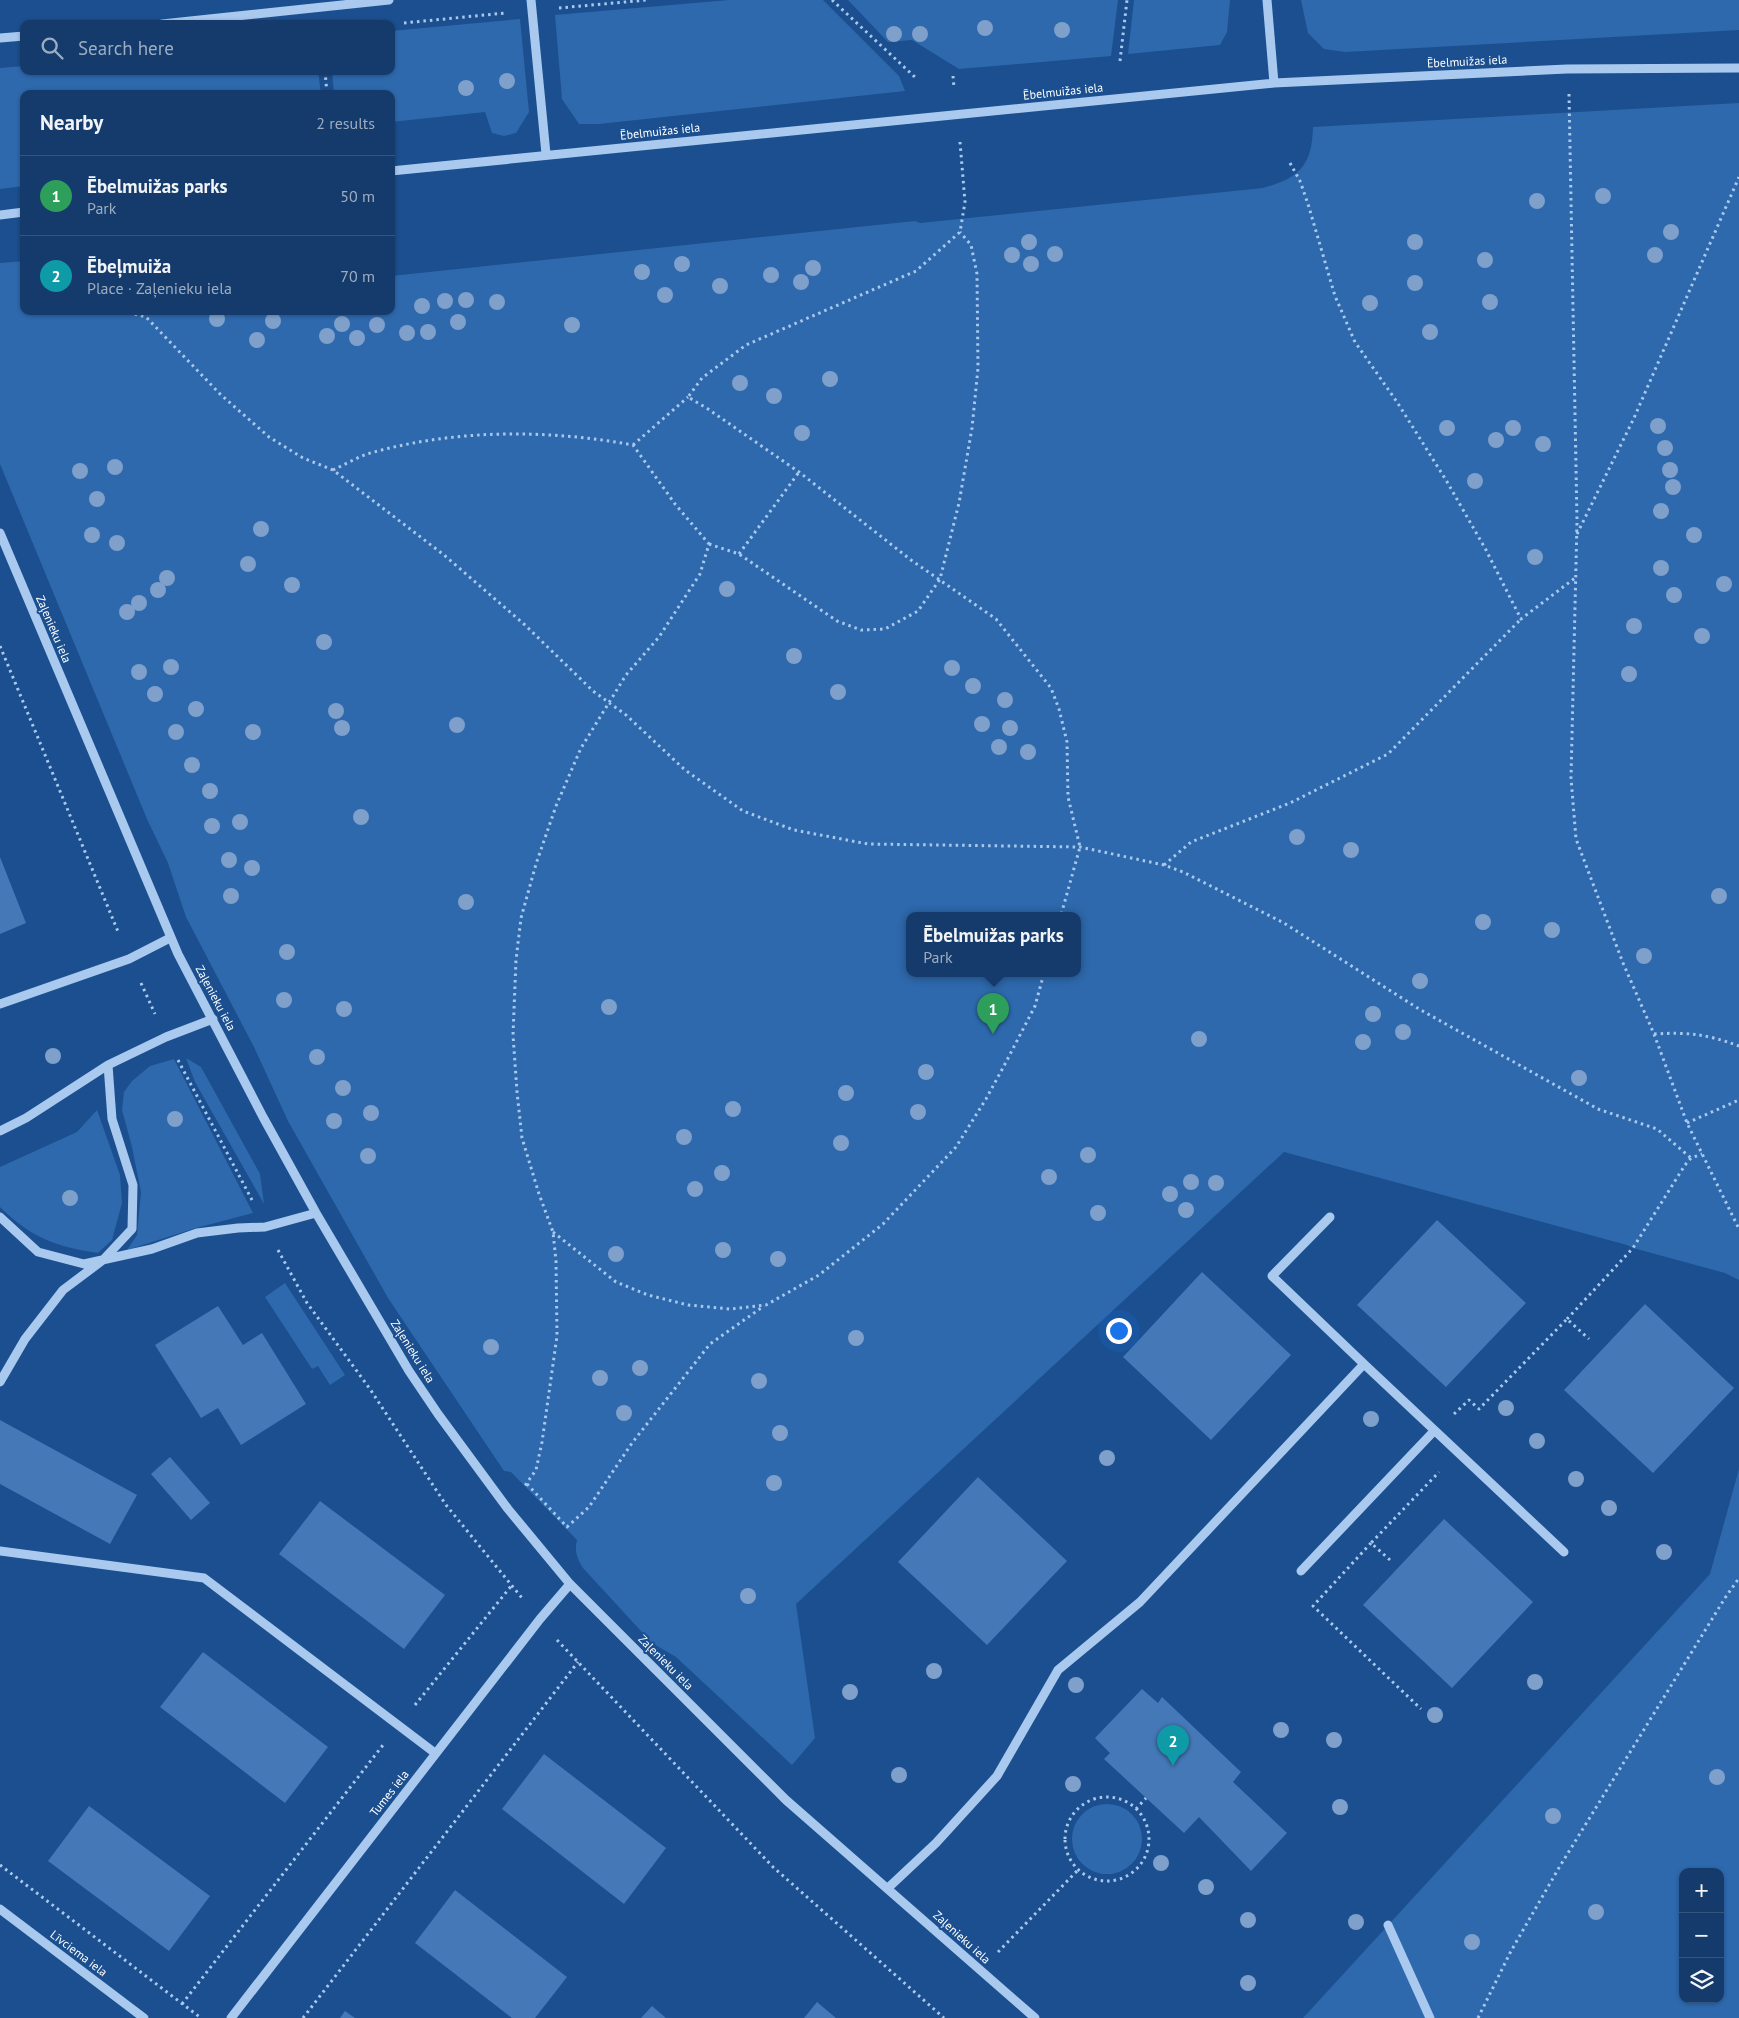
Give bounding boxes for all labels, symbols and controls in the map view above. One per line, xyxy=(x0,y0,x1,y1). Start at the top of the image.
search box xyxy=(20,20,395,75)
icon: search xyxy=(38,34,66,62)
text: Search here xyxy=(78,36,174,60)
street label: Ēbelmuižas iela xyxy=(1427,51,1508,71)
street label: Ēbelmuižas iela xyxy=(1022,79,1104,103)
text: Nearby xyxy=(40,109,103,136)
text: 2 results xyxy=(316,113,375,133)
street label: Ēbelmuižas iela xyxy=(619,119,701,143)
text: Ēbelmuižas parks xyxy=(87,174,228,198)
text: 1 xyxy=(51,186,61,206)
text: 50 m xyxy=(340,186,375,206)
text: Park xyxy=(87,198,116,218)
text: Ēbeļmuiža xyxy=(87,254,171,278)
text: 2 xyxy=(51,266,61,286)
text: 70 m xyxy=(340,266,375,286)
text: Place · Zaļenieku iela xyxy=(87,278,232,298)
street label: Zaļenieku iela xyxy=(33,593,75,665)
popup xyxy=(906,912,1081,977)
text: Ēbelmuižas parks xyxy=(923,923,1064,947)
text: Park xyxy=(923,947,953,967)
street label: Zaļenieku iela xyxy=(192,963,240,1033)
pin: 1 xyxy=(977,993,1009,1034)
street label: Zaļenieku iela xyxy=(388,1317,438,1385)
your location xyxy=(1106,1318,1132,1344)
street label: Zaļenieku iela xyxy=(635,1631,697,1693)
pin: 2 xyxy=(1157,1725,1189,1766)
street label: Tumes iela xyxy=(366,1767,412,1819)
map controls xyxy=(1679,1868,1724,2003)
button: + xyxy=(1679,1868,1724,1913)
street label: Zaļenieku iela xyxy=(930,1907,994,1967)
button: − xyxy=(1679,1913,1724,1958)
street label: Līvciema iela xyxy=(48,1927,110,1979)
button: layers xyxy=(1679,1958,1724,2003)

